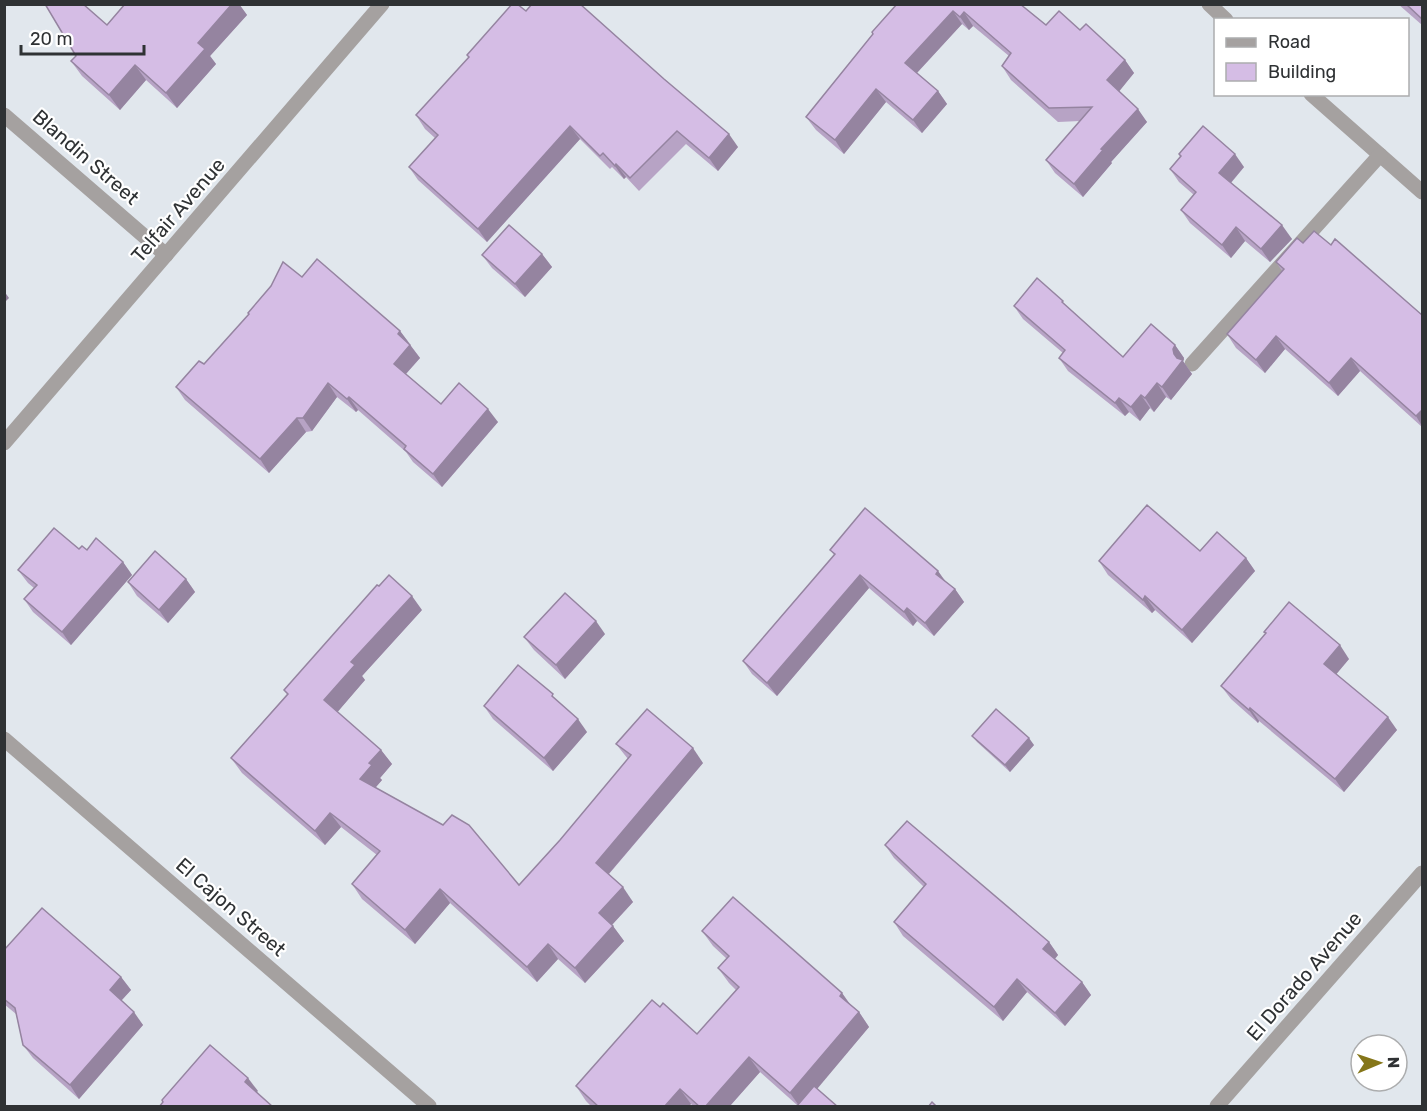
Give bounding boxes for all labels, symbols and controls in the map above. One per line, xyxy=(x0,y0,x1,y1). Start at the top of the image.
scale bar xyxy=(21,18,144,56)
legend xyxy=(1214,18,1409,96)
text: 20 m xyxy=(30,28,72,50)
text: Road xyxy=(1268,31,1311,53)
text: Building xyxy=(1268,61,1336,83)
street label: Blandin Street xyxy=(28,104,144,210)
street label: Telfair Avenue xyxy=(126,153,230,267)
street label: El Cajon Street xyxy=(171,853,291,961)
street label: El Dorado Avenue xyxy=(1241,906,1367,1046)
north arrow xyxy=(1349,1033,1409,1093)
text: N xyxy=(1384,1056,1403,1069)

